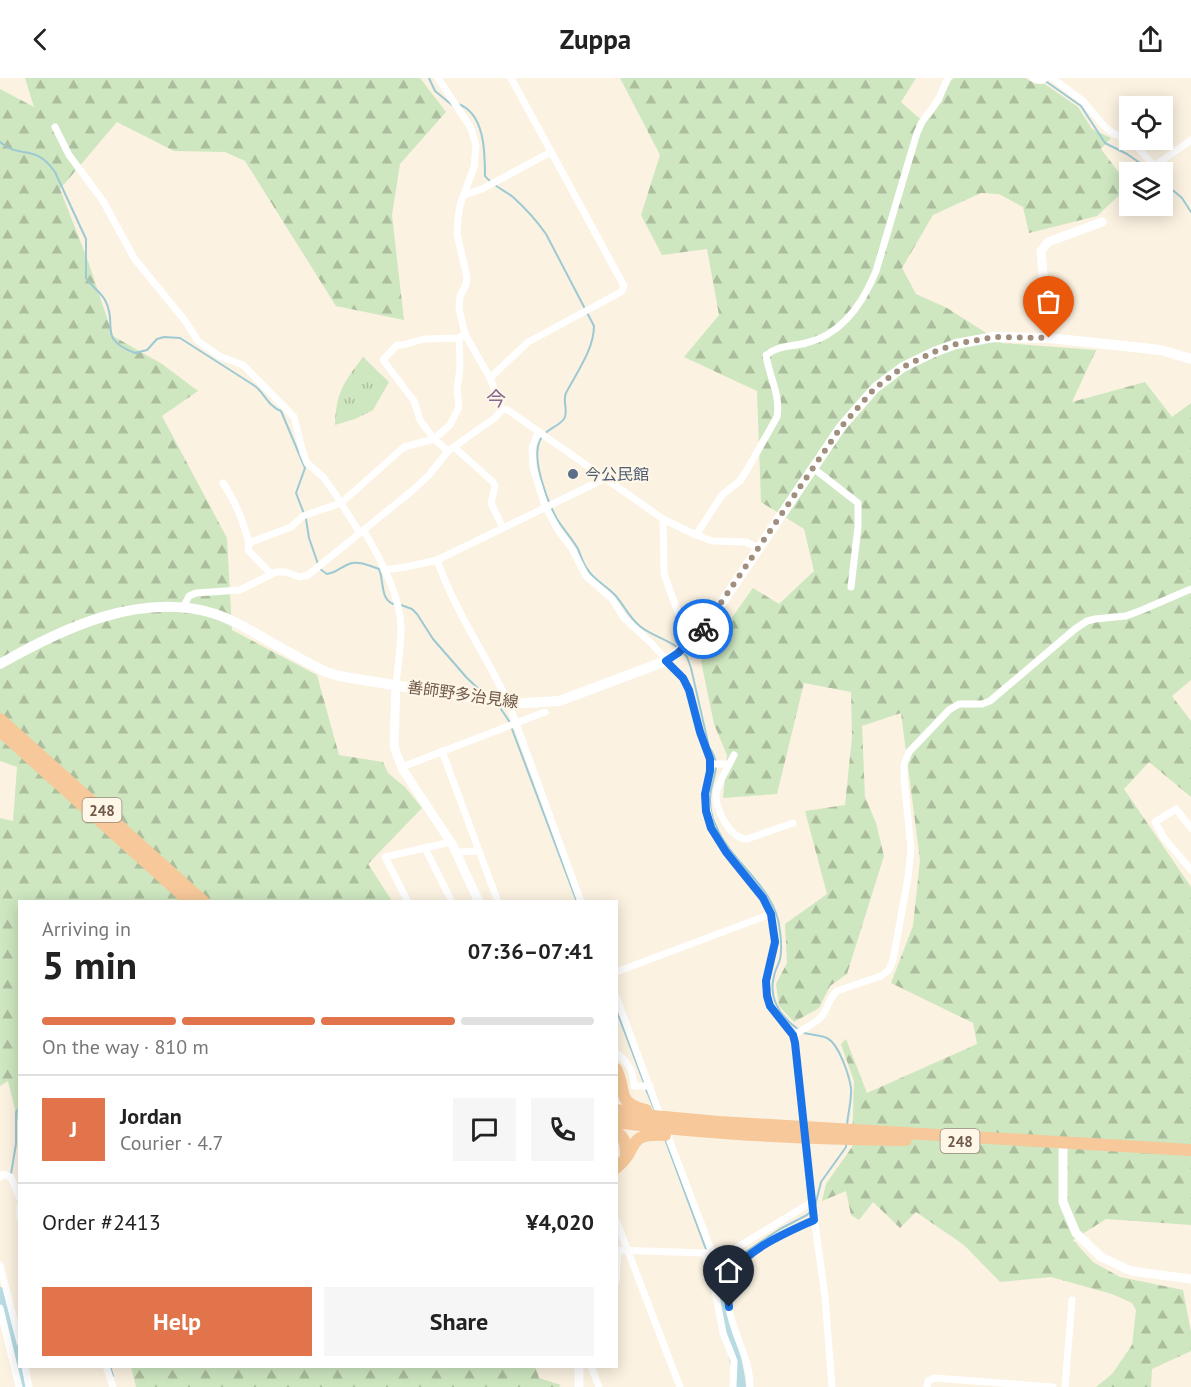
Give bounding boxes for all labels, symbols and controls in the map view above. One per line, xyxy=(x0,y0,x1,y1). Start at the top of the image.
text: Zuppa xyxy=(560,22,631,56)
icon: back xyxy=(24,23,57,56)
icon: share xyxy=(1134,23,1167,56)
map controls xyxy=(1119,96,1173,216)
button: locate xyxy=(1119,96,1173,150)
button: layers xyxy=(1119,162,1173,216)
pin xyxy=(1023,276,1074,338)
icon: bag xyxy=(1032,285,1065,318)
district label: 今 xyxy=(486,386,506,412)
place label: 今公民館 xyxy=(585,464,649,484)
marker: 今公民館 xyxy=(566,467,580,481)
courier xyxy=(673,599,733,659)
icon: bike xyxy=(687,613,720,646)
street label: 善師野多治見線 xyxy=(406,676,520,712)
road number: 248 xyxy=(82,798,122,822)
text: Arriving in xyxy=(42,916,131,942)
text: 07:36–07:41 xyxy=(468,937,594,965)
text: 5 min xyxy=(42,939,137,990)
text: On the way · 810 m xyxy=(42,1034,209,1060)
button: chat xyxy=(453,1098,516,1161)
button: phone xyxy=(531,1098,594,1161)
text: Jordan xyxy=(120,1102,182,1130)
text: J xyxy=(70,1115,77,1143)
road number: 248 xyxy=(940,1129,980,1153)
text: Courier · 4.7 xyxy=(120,1130,223,1156)
text: Order #2413 xyxy=(42,1208,161,1236)
text: ¥4,020 xyxy=(526,1208,594,1236)
pin xyxy=(703,1245,754,1307)
icon: home xyxy=(712,1254,745,1287)
button: Help xyxy=(42,1287,312,1356)
button: Share xyxy=(324,1287,594,1356)

